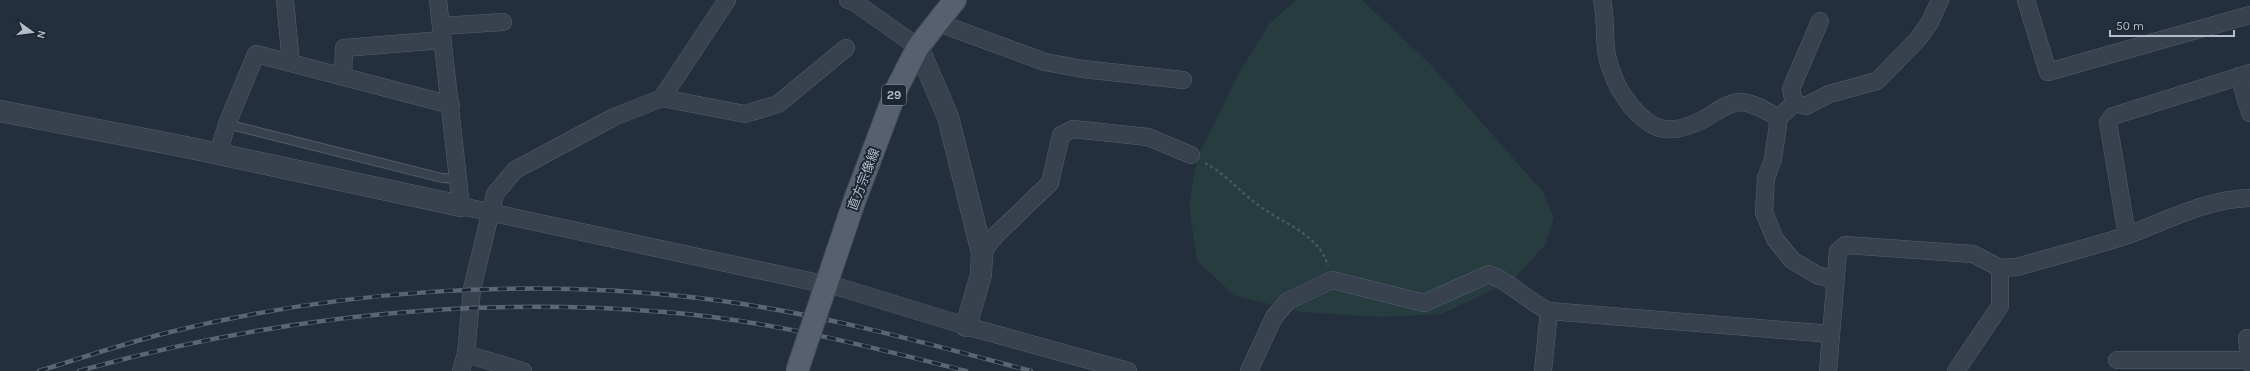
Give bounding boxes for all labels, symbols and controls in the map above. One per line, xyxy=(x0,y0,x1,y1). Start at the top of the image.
north arrow xyxy=(12,12,52,52)
scale bar xyxy=(2110,12,2234,38)
text: 50 m xyxy=(2116,19,2144,33)
text: N xyxy=(34,29,48,40)
road number: 29 xyxy=(882,85,906,105)
street label: 直方宗像線 xyxy=(845,146,882,212)

